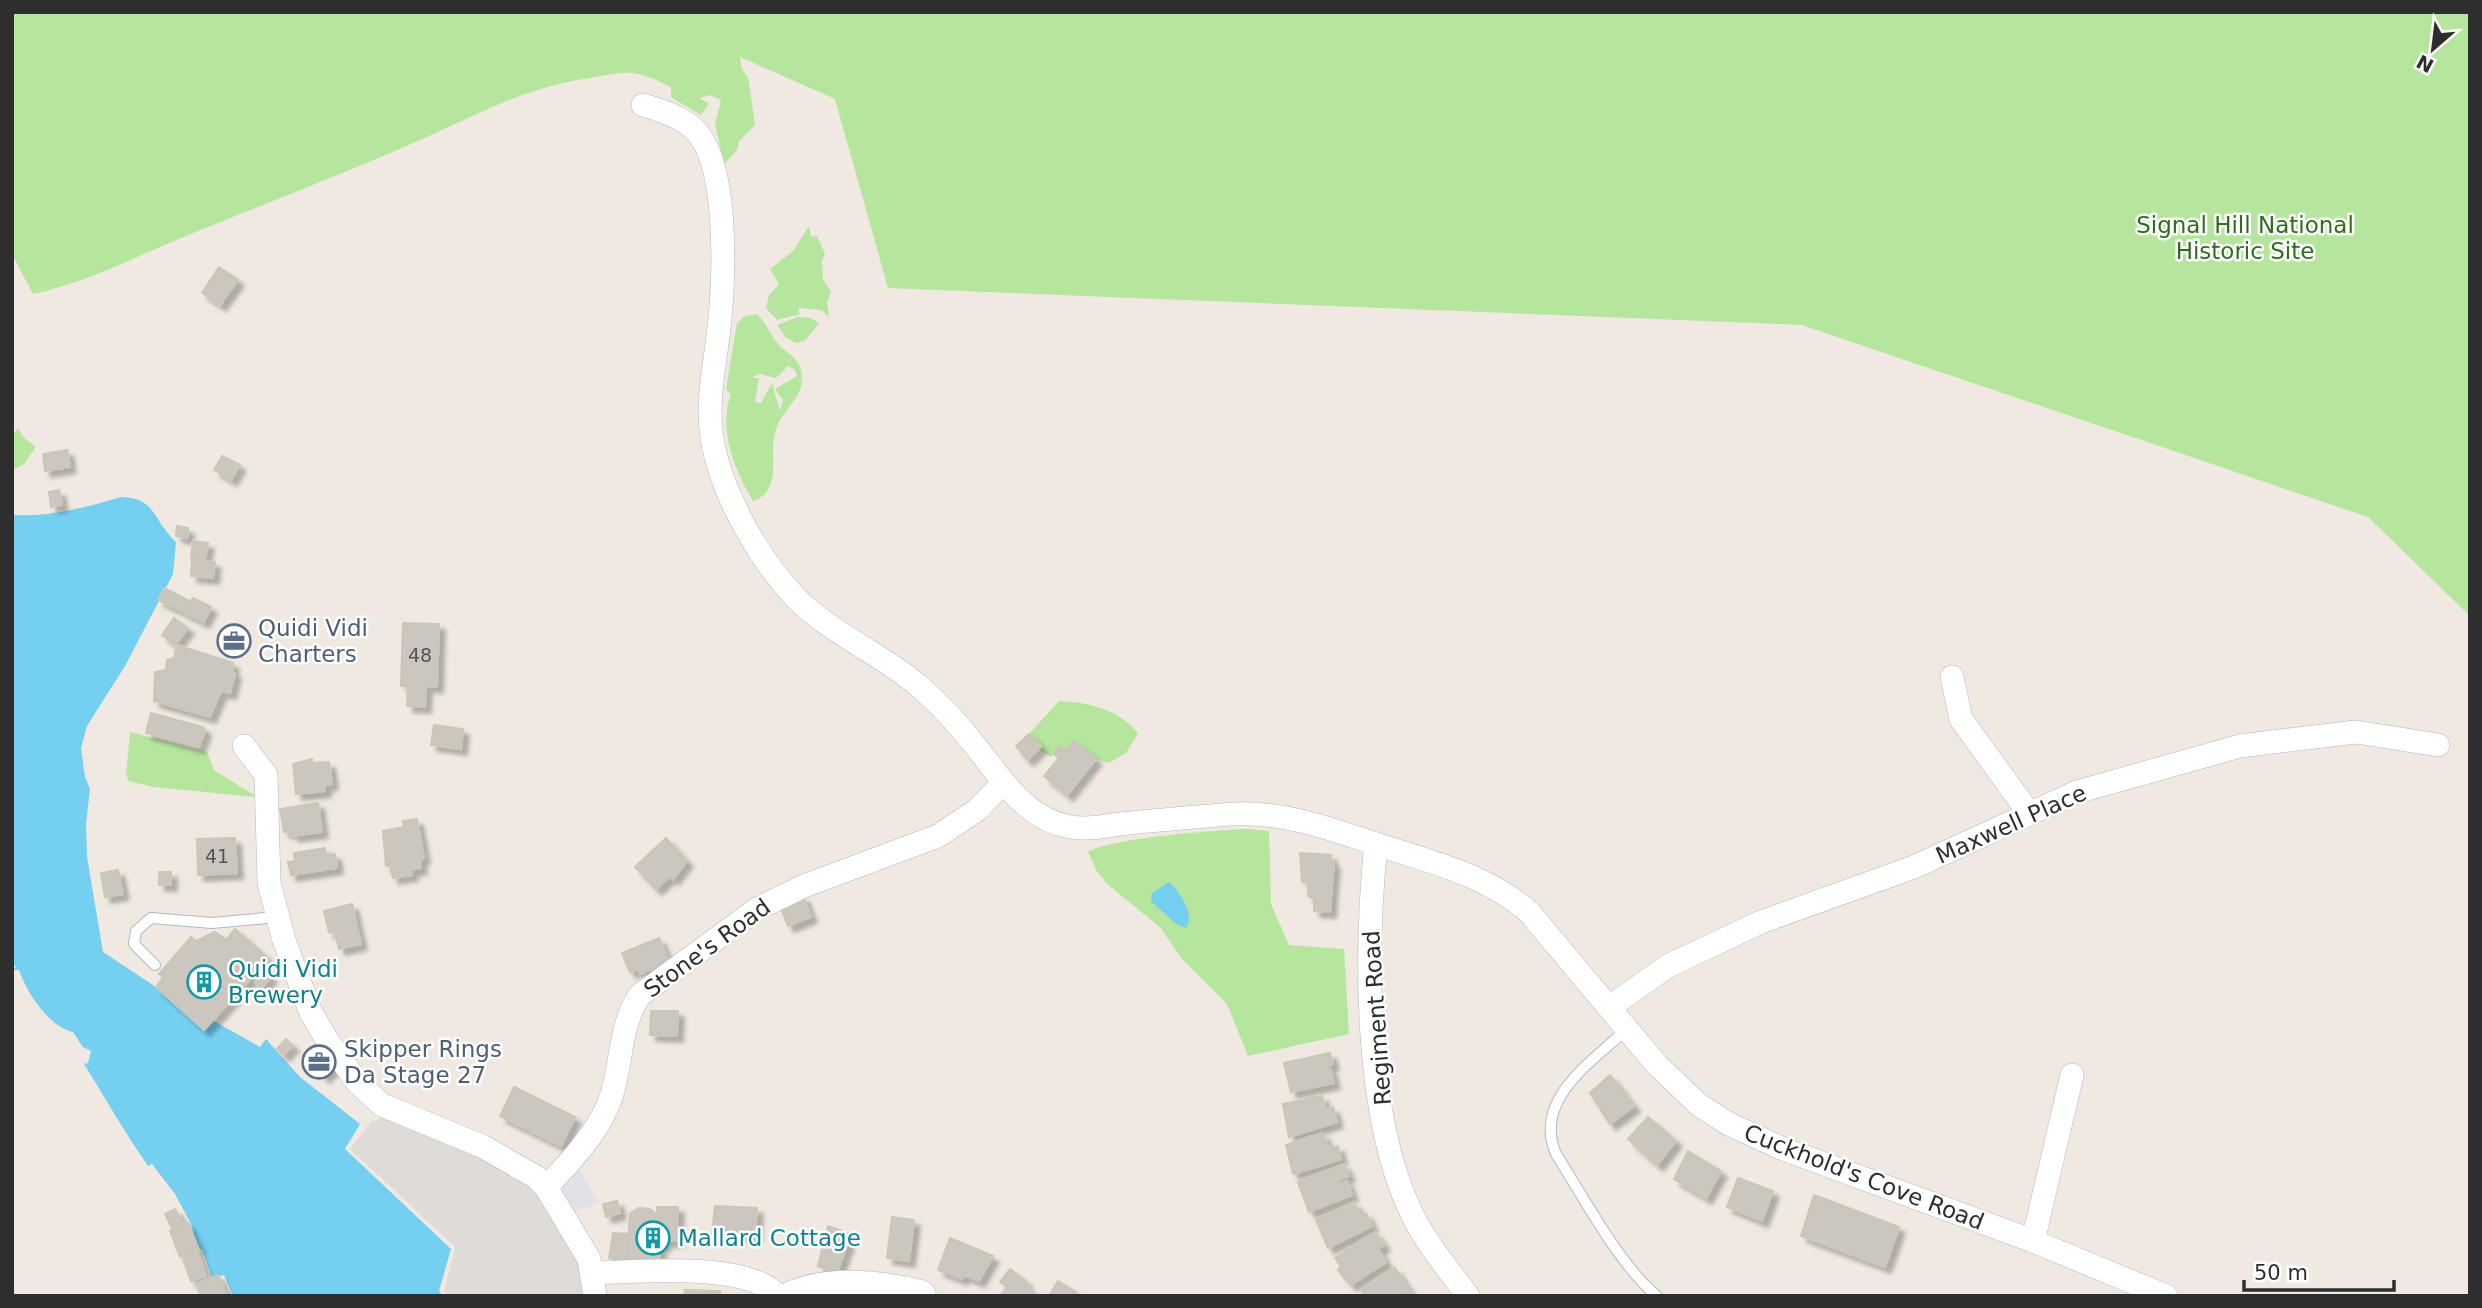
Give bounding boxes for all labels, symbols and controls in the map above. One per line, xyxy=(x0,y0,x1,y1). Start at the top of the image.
north arrow xyxy=(2398,14,2468,84)
text: N xyxy=(2413,51,2437,77)
park label: Signal Hill National Historic Site xyxy=(2136,212,2354,264)
place label: Quidi Vidi Charters xyxy=(258,615,368,667)
office icon: Quidi Vidi Charters xyxy=(215,622,253,660)
house number: 48 xyxy=(408,644,432,666)
street label: Maxwell Place xyxy=(1932,779,2090,869)
house number: 41 xyxy=(205,845,229,867)
street label: Stone's Road xyxy=(639,893,775,1003)
street label: Regiment Road xyxy=(1358,930,1396,1106)
place label: Quidi Vidi Brewery xyxy=(228,956,338,1008)
building icon: Quidi Vidi Brewery xyxy=(185,963,223,1001)
place label: Skipper Rings Da Stage 27 xyxy=(344,1036,502,1088)
office icon: Skipper Rings Da Stage 27 xyxy=(300,1043,338,1081)
street label: Cuckhold's Cove Road xyxy=(1740,1119,1988,1235)
building icon: Mallard Cottage xyxy=(634,1219,672,1257)
place label: Mallard Cottage xyxy=(678,1225,861,1251)
scale bar xyxy=(2244,1248,2394,1292)
text: 50 m xyxy=(2254,1261,2308,1285)

